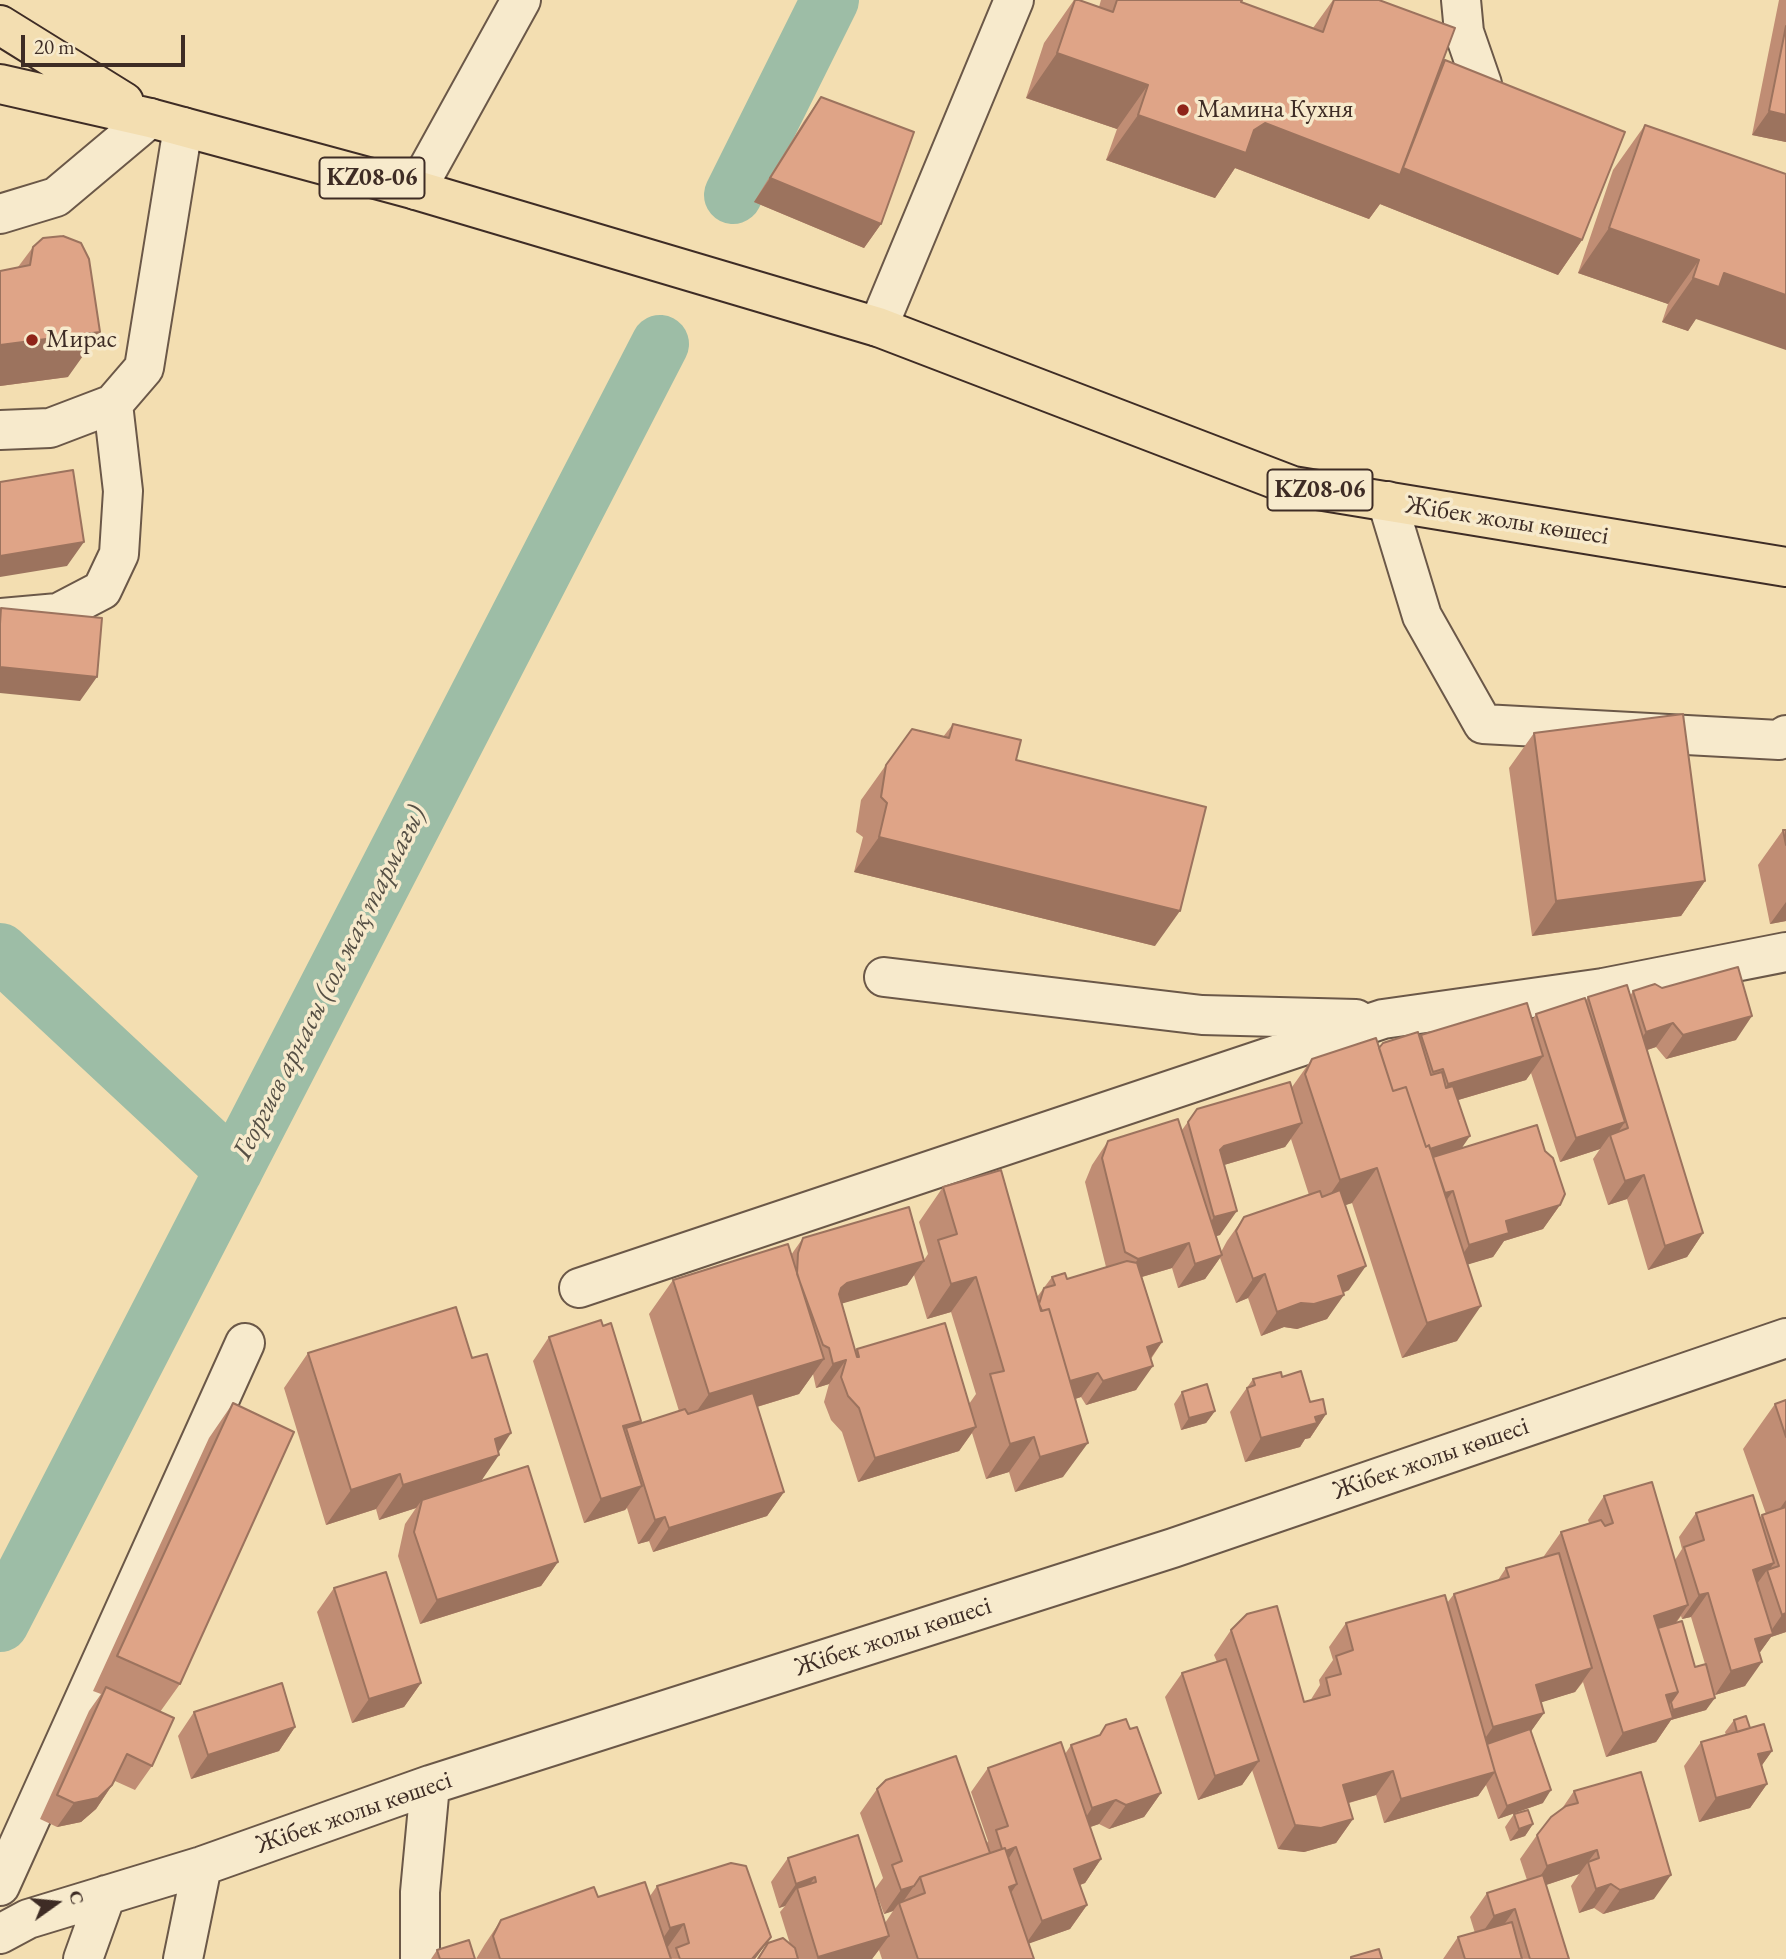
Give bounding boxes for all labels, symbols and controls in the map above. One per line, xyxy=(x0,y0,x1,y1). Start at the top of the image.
scale bar xyxy=(24,21,189,65)
text: 20 m xyxy=(34,33,75,60)
place label: Мамина Кухня xyxy=(1197,94,1353,126)
marker: Мамина Кухня xyxy=(1175,102,1191,118)
road number: KZ08-06 xyxy=(320,158,424,198)
place label: Мирас xyxy=(46,324,117,356)
marker: Мирас xyxy=(24,332,40,348)
road number: KZ08-06 xyxy=(1268,470,1372,510)
street label: Жібек жолы көшесі xyxy=(1403,490,1611,552)
water label: Георгиев арнасы (сол жақ тармағы) xyxy=(226,801,434,1165)
street label: Жібек жолы көшесі xyxy=(1329,1411,1533,1507)
street label: Жібек жолы көшесі xyxy=(791,1590,995,1684)
street label: Жібек жолы көшесі xyxy=(252,1765,456,1861)
north arrow xyxy=(21,1868,91,1938)
text: С xyxy=(63,1888,91,1907)

